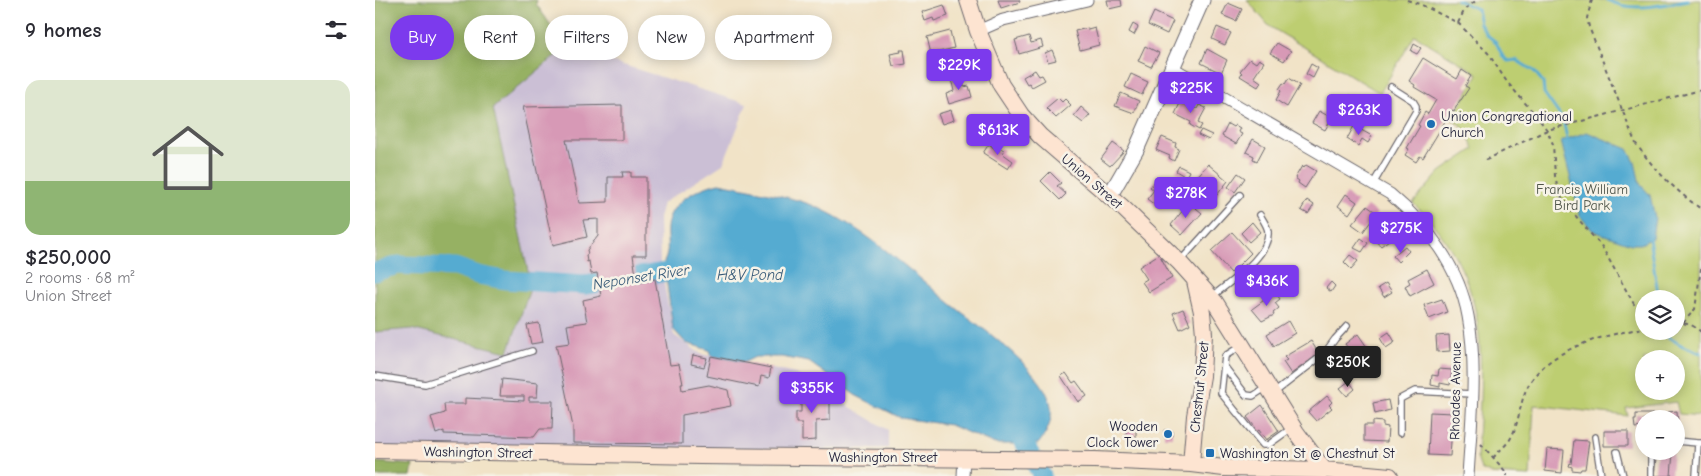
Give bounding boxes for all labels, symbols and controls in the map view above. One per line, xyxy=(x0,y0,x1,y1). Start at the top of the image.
chip: Buy xyxy=(390,15,454,60)
chip: Rent xyxy=(464,15,535,60)
chip: Filters xyxy=(545,15,628,60)
chip: New xyxy=(638,15,705,60)
chip: Apartment xyxy=(715,15,832,60)
icon: filters xyxy=(322,16,350,44)
text: 9 homes xyxy=(25,18,101,42)
pin: $229K xyxy=(924,48,994,91)
text: $229K xyxy=(938,56,980,74)
pin: $225K xyxy=(1156,72,1226,114)
text: $225K xyxy=(1169,79,1213,97)
pin: $263K xyxy=(1324,94,1394,136)
text: $263K xyxy=(1338,101,1380,119)
place label: Union Congregational Church xyxy=(1441,108,1572,141)
icon: home xyxy=(143,113,233,203)
pin: $613K xyxy=(963,114,1033,156)
marker: Union Congregational Church xyxy=(1425,118,1437,130)
text: $613K xyxy=(977,121,1019,139)
street label: Union Street xyxy=(1058,150,1126,213)
pin: $278K xyxy=(1151,176,1221,219)
park label: Francis William Bird Park xyxy=(1536,181,1628,214)
text: $278K xyxy=(1165,184,1207,202)
pin: $275K xyxy=(1366,212,1436,254)
text: $275K xyxy=(1380,219,1422,237)
text: $250,000 xyxy=(25,245,111,269)
water label: Neponset River xyxy=(592,260,691,294)
pin: $436K xyxy=(1232,264,1302,307)
water label: H&V Pond xyxy=(717,266,784,284)
text: 2 rooms · 68 m² xyxy=(25,269,135,287)
text: $436K xyxy=(1246,272,1288,290)
text: Union Street xyxy=(25,287,111,305)
map controls xyxy=(1635,290,1685,460)
button: layers xyxy=(1635,290,1685,340)
street label: Chestnut Street xyxy=(1186,340,1213,433)
street label: Rhoades Avenue xyxy=(1446,342,1465,440)
pin: $250K xyxy=(1313,346,1383,388)
button: + xyxy=(1635,350,1685,400)
text: $250K xyxy=(1326,353,1370,371)
pin: $355K xyxy=(777,372,847,414)
text: $355K xyxy=(790,379,834,397)
button: − xyxy=(1635,410,1685,460)
place label: Wooden Clock Tower xyxy=(1087,418,1158,451)
marker: Wooden Clock Tower xyxy=(1162,428,1174,440)
street label: Washington Street xyxy=(424,443,533,462)
place label: Washington St @ Chestnut St xyxy=(1220,445,1395,462)
marker: Washington St @ Chestnut St xyxy=(1204,447,1216,459)
street label: Washington Street xyxy=(829,449,938,466)

